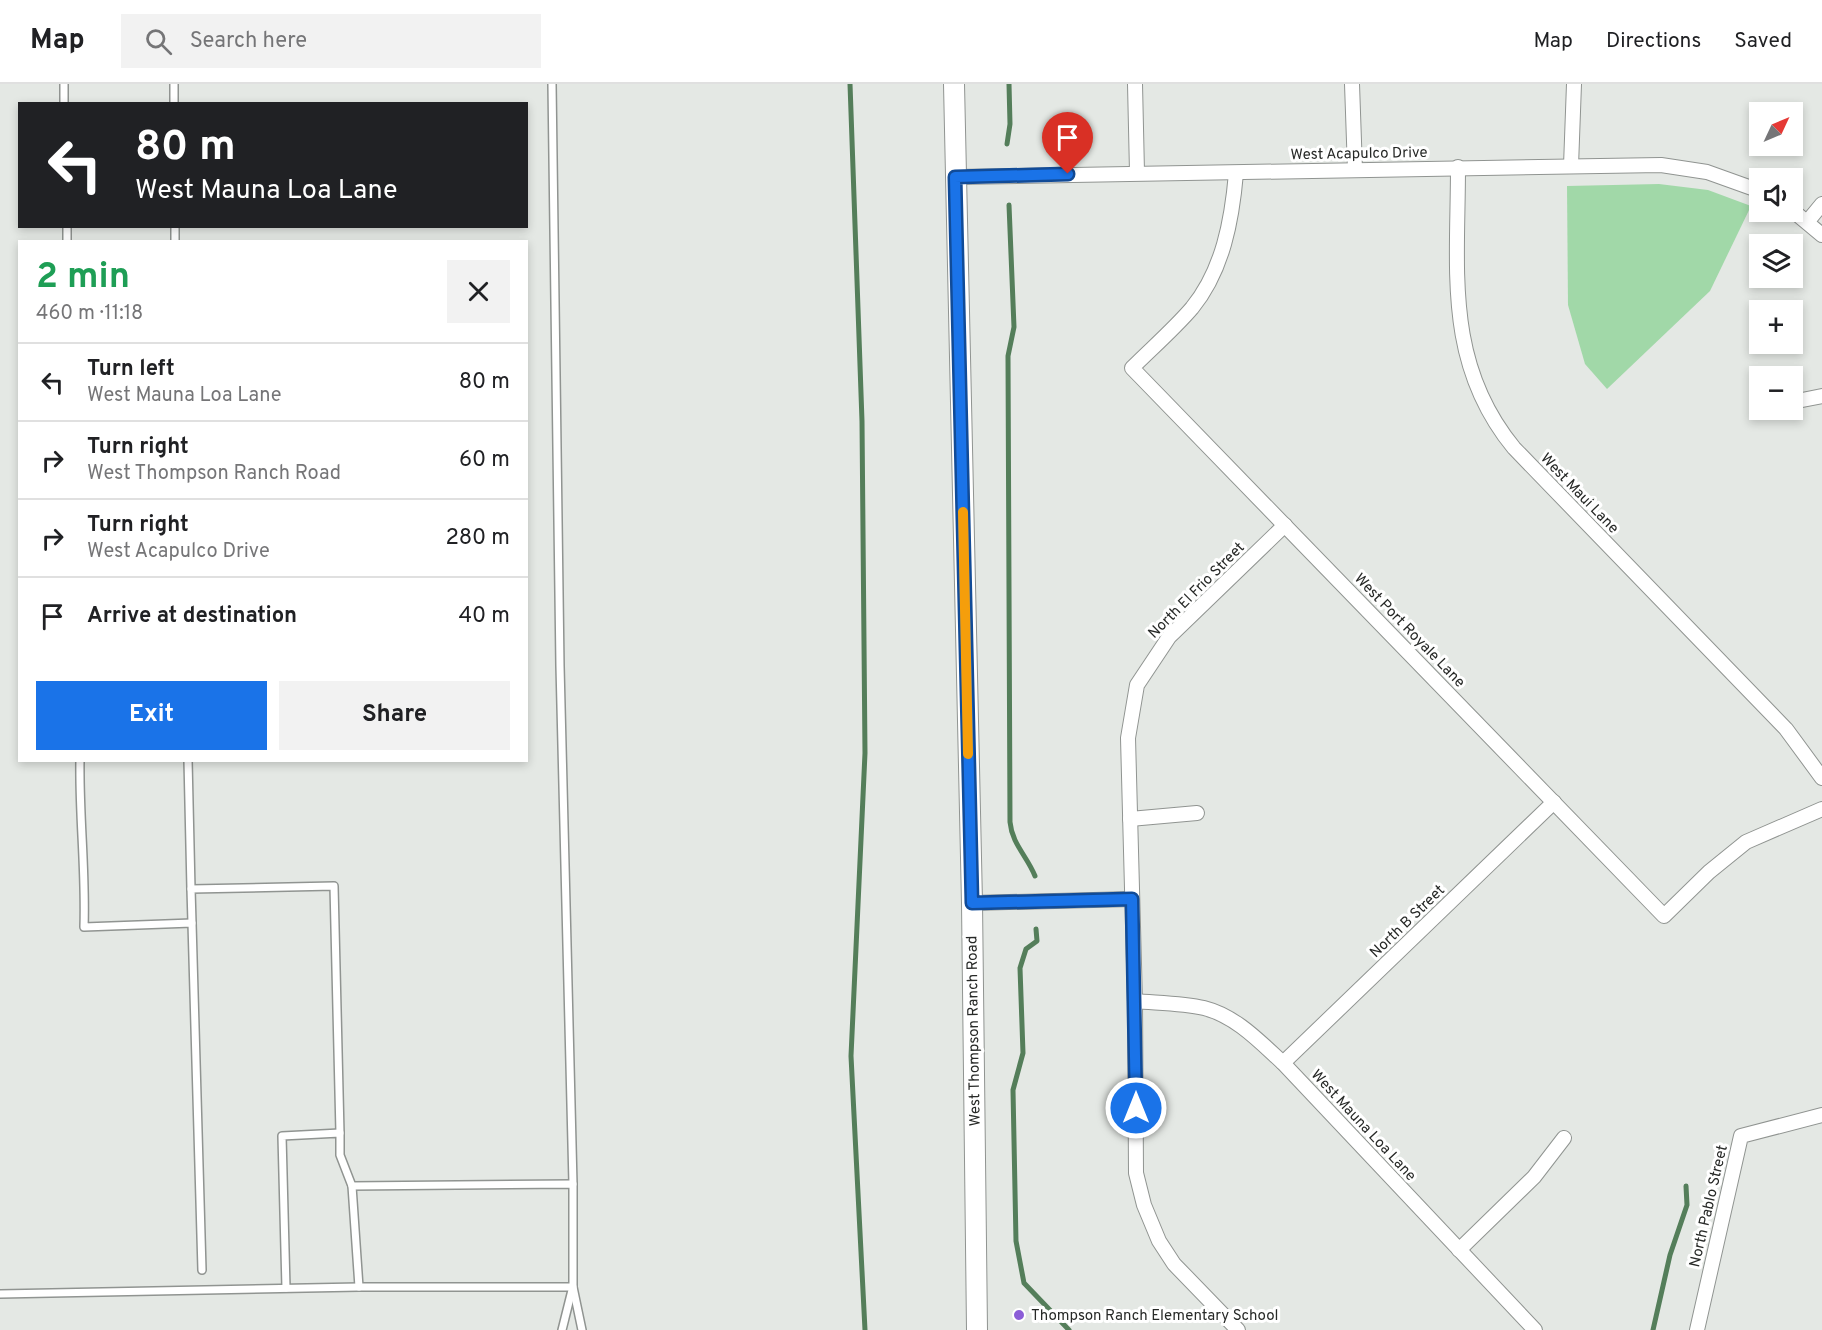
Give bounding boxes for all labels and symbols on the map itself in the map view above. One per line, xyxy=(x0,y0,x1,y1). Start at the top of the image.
north arrow xyxy=(1749,102,1803,156)
pin xyxy=(1042,112,1093,174)
street label: West Acapulco Drive xyxy=(1290,144,1428,165)
street label: West Maui Lane xyxy=(1536,450,1622,538)
street label: North El Frio Street xyxy=(1145,539,1249,643)
street label: West Port Royale Lane xyxy=(1349,570,1468,692)
street label: North B Street xyxy=(1367,882,1450,963)
street label: West Thompson Ranch Road xyxy=(963,936,986,1126)
street label: West Mauna Loa Lane xyxy=(1306,1066,1420,1186)
position arrow xyxy=(1104,1076,1168,1140)
street label: North Pablo Street xyxy=(1686,1143,1733,1269)
place label: Thompson Ranch Elementary School xyxy=(1031,1307,1278,1326)
marker: Thompson Ranch Elementary School xyxy=(1012,1308,1026,1322)

